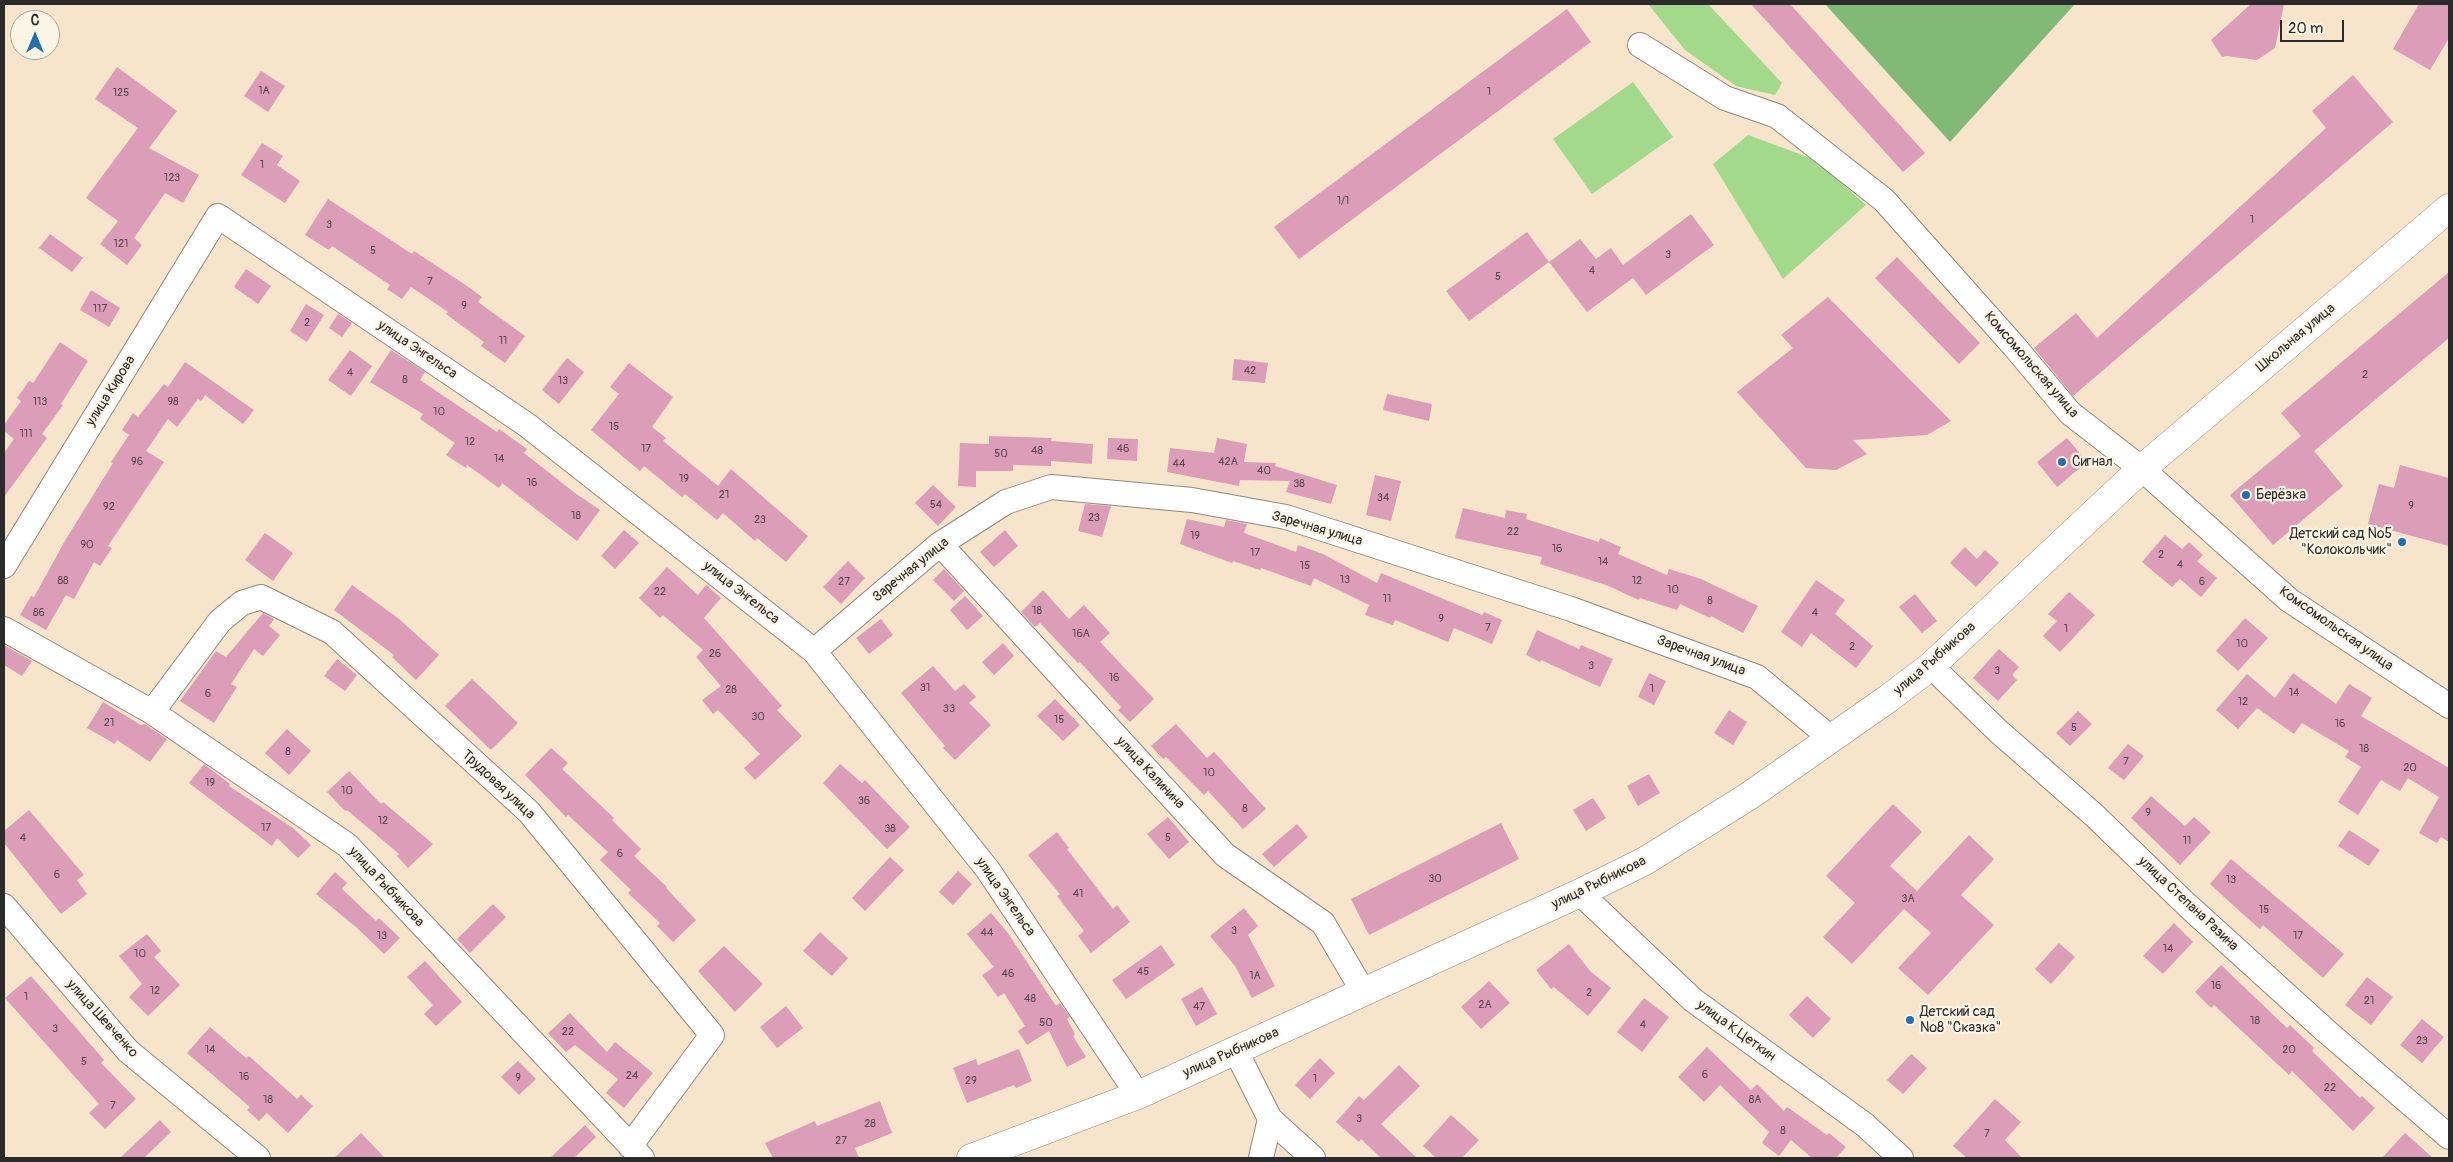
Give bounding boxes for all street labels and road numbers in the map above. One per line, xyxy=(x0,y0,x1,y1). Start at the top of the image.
street label: Школьная улица xyxy=(2253,300,2339,376)
street label: Комсомольская улица xyxy=(1980,308,2082,422)
street label: улица Энгельса xyxy=(374,317,460,383)
street label: улица Кирова xyxy=(83,353,139,429)
street label: Заречная улица xyxy=(1270,508,1364,550)
street label: Заречная улица xyxy=(869,534,953,606)
street label: улица Энгельса xyxy=(699,558,783,628)
street label: Комсомольская улица xyxy=(2276,583,2396,675)
street label: улица Рыбникова xyxy=(1891,619,1979,699)
street label: Заречная улица xyxy=(1654,632,1748,680)
street label: улица Калинина xyxy=(1112,733,1188,813)
street label: Трудовая улица xyxy=(458,747,538,823)
street label: улица Рыбникова xyxy=(345,844,427,930)
street label: улица Рыбникова xyxy=(1549,853,1649,913)
street label: улица Степана Разина xyxy=(2135,853,2241,955)
street label: улица Энгельса xyxy=(972,854,1038,940)
street label: улица Шевченко xyxy=(63,977,141,1061)
street label: улица К.Цеткин xyxy=(1693,997,1779,1065)
street label: улица Рыбникова xyxy=(1180,1024,1282,1082)

